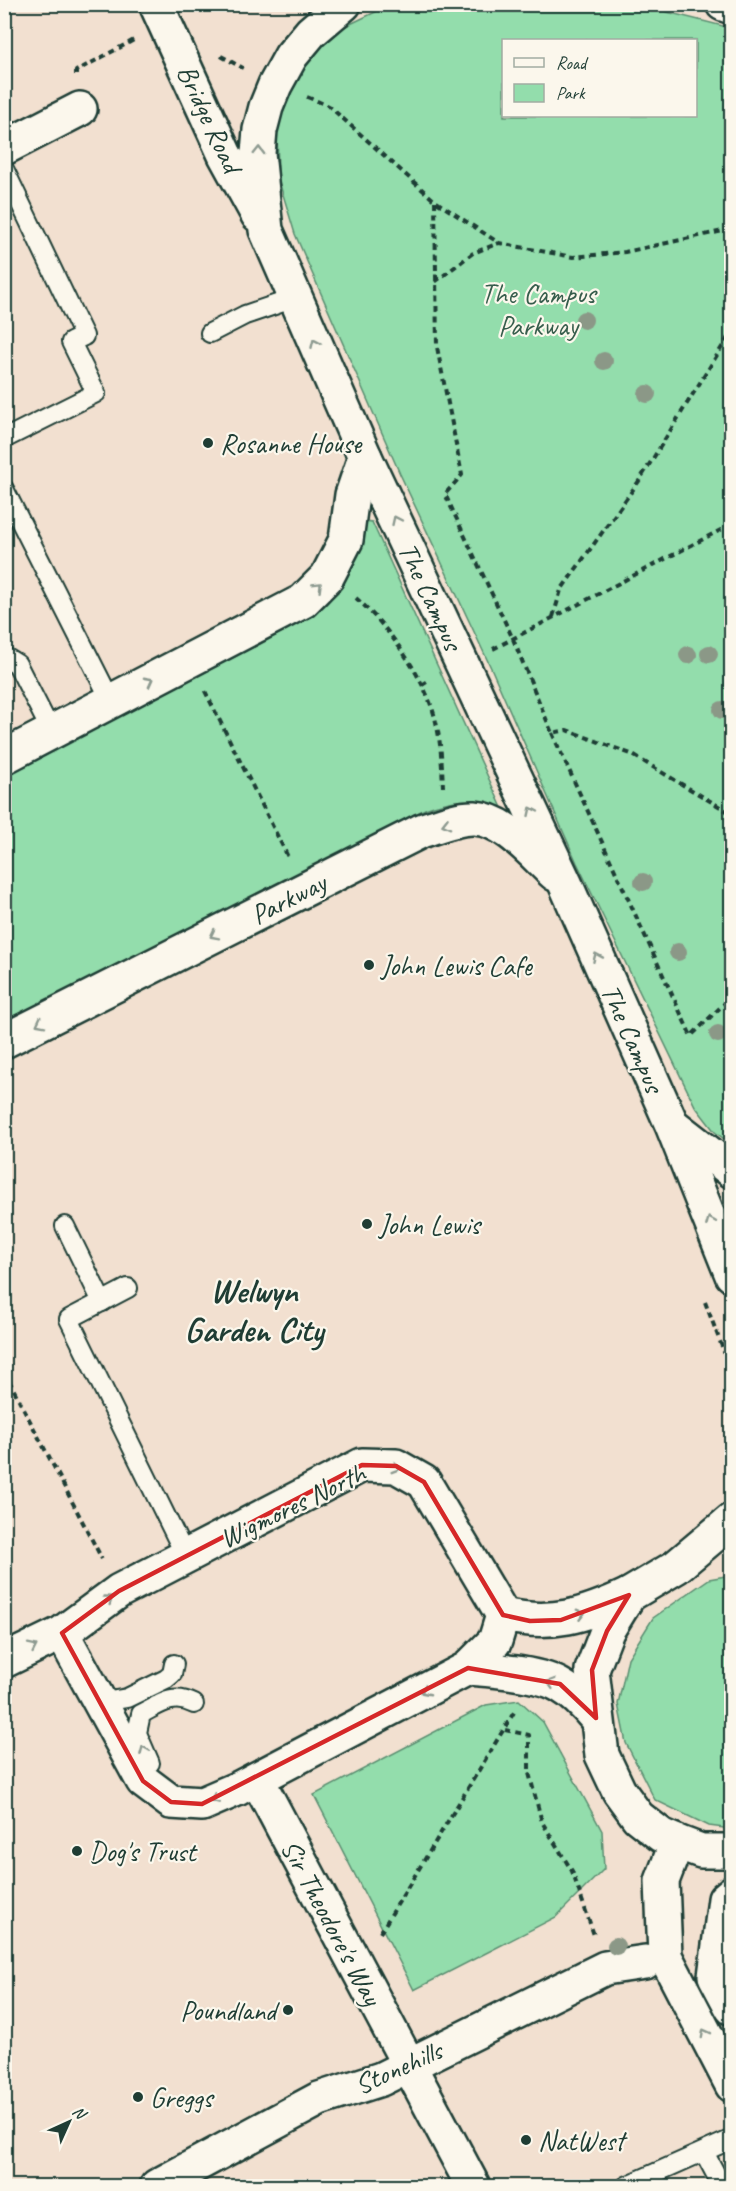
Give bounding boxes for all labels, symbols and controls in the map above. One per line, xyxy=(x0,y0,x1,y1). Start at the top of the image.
legend xyxy=(502,39,697,117)
text: Road xyxy=(556,52,589,74)
street label: Bridge Road xyxy=(169,59,251,181)
text: Park xyxy=(556,82,586,104)
one-way arrow xyxy=(253,146,265,155)
park label: The Campus Parkway xyxy=(481,276,598,343)
one-way arrow xyxy=(310,338,322,349)
place label: Rosanne House xyxy=(220,426,363,461)
marker: Rosanne House xyxy=(201,436,215,450)
one-way arrow xyxy=(391,516,403,527)
street label: The Campus xyxy=(390,537,472,658)
one-way arrow xyxy=(311,582,322,593)
one-way arrow xyxy=(143,677,154,689)
one-way arrow xyxy=(527,807,539,818)
one-way arrow xyxy=(441,817,452,829)
street label: Parkway xyxy=(245,864,334,932)
one-way arrow xyxy=(209,928,220,939)
place label: John Lewis Cafe xyxy=(379,948,533,983)
one-way arrow xyxy=(593,952,605,963)
marker: John Lewis Cafe xyxy=(362,958,376,972)
street label: The Campus xyxy=(593,979,673,1100)
one-way arrow xyxy=(35,1016,46,1027)
place label: John Lewis xyxy=(377,1207,482,1242)
one-way arrow xyxy=(705,1216,717,1227)
marker: John Lewis xyxy=(360,1217,374,1231)
district label: Welwyn Garden City xyxy=(185,1269,326,1351)
street label: Wigmores North xyxy=(214,1454,373,1556)
one-way arrow xyxy=(390,1461,400,1473)
one-way arrow xyxy=(102,1595,113,1606)
one-way arrow xyxy=(576,1609,586,1622)
one-way arrow xyxy=(27,1643,38,1655)
one-way arrow xyxy=(546,1677,556,1690)
one-way arrow xyxy=(421,1684,431,1695)
one-way arrow xyxy=(139,1745,151,1756)
one-way arrow xyxy=(209,1792,220,1804)
street label: Sir Theodore's Way xyxy=(273,1833,391,2013)
place label: Dog's Trust xyxy=(89,1834,198,1869)
marker: Dog's Trust xyxy=(70,1844,84,1858)
place label: Poundland xyxy=(180,1993,280,2028)
marker: Poundland xyxy=(281,2003,295,2017)
one-way arrow xyxy=(701,2029,712,2039)
street label: Stonehills xyxy=(349,2032,450,2102)
place label: Greggs xyxy=(150,2080,215,2115)
marker: Greggs xyxy=(131,2090,145,2104)
north arrow xyxy=(39,2092,99,2152)
text: N xyxy=(68,2102,92,2125)
place label: NatWest xyxy=(538,2123,628,2158)
marker: NatWest xyxy=(519,2133,533,2147)

